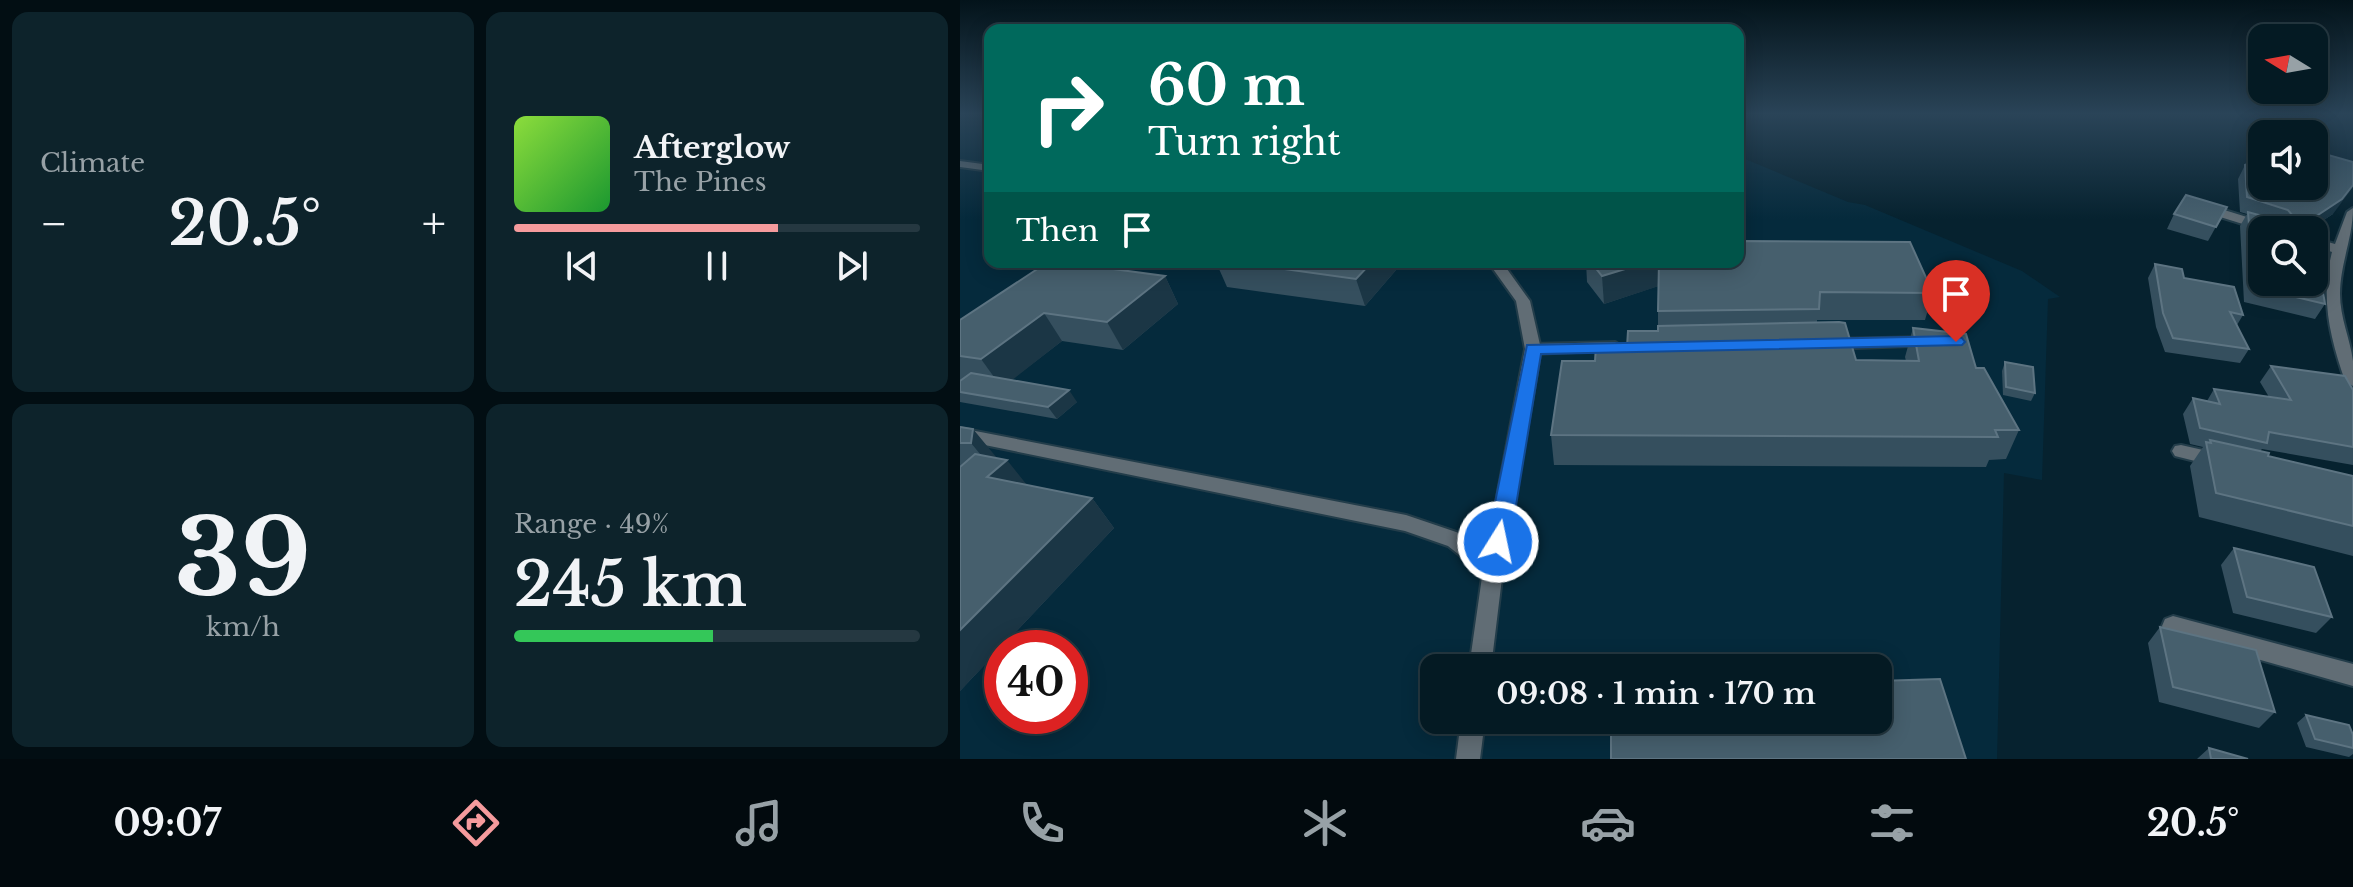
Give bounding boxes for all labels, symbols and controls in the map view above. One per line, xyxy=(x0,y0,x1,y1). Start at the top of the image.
north arrow xyxy=(2248,24,2328,104)
map controls xyxy=(2248,24,2328,296)
text: 60 m xyxy=(1148,51,1305,120)
icon: right xyxy=(1016,56,1120,160)
text: Turn right xyxy=(1148,120,1341,165)
button: sound xyxy=(2248,120,2328,200)
text: Afterglow xyxy=(634,129,790,166)
text: Climate xyxy=(40,147,145,179)
text: The Pines xyxy=(634,166,766,198)
text: 20.5° xyxy=(168,187,321,261)
text: − xyxy=(40,196,68,251)
text: + xyxy=(422,196,446,251)
icon: arrive xyxy=(1115,208,1159,252)
text: Then xyxy=(1016,212,1099,249)
button: search xyxy=(2248,216,2328,296)
icon: previous xyxy=(560,244,604,288)
icon: pause xyxy=(695,244,739,288)
icon: next xyxy=(830,244,874,288)
pin xyxy=(1922,260,1990,342)
icon: arrive xyxy=(1934,272,1978,316)
text: 39 xyxy=(175,494,311,623)
position arrow xyxy=(1456,500,1540,584)
text: Range · 49% xyxy=(514,508,669,540)
text: 245 km xyxy=(514,548,747,622)
text: km/h xyxy=(206,611,280,643)
speed limit sign: 40 xyxy=(984,630,1088,734)
text: 09:08 · 1 min · 170 m xyxy=(1496,675,1816,712)
icon: directions xyxy=(448,795,504,851)
icon: music xyxy=(731,795,787,851)
icon: phone xyxy=(1014,795,1070,851)
icon: climate xyxy=(1297,795,1353,851)
icon: car xyxy=(1580,795,1636,851)
icon: filters xyxy=(1864,795,1920,851)
text: 09:07 xyxy=(114,801,221,846)
text: 20.5° xyxy=(2147,801,2239,846)

